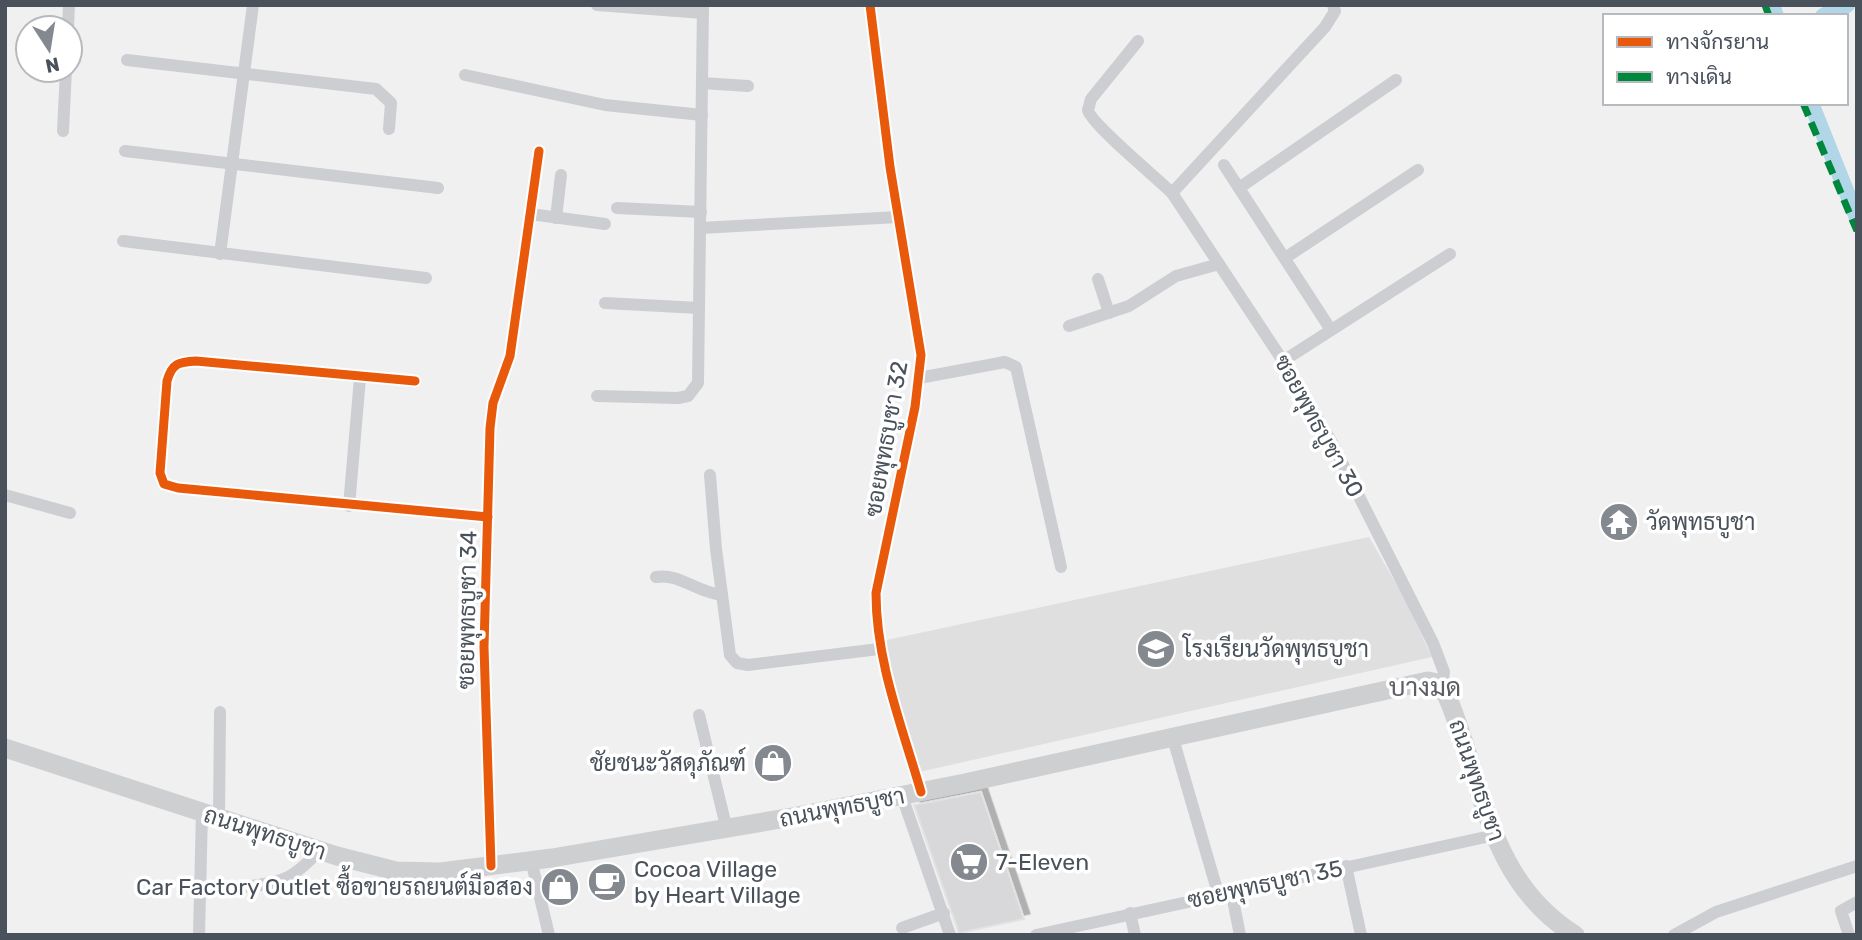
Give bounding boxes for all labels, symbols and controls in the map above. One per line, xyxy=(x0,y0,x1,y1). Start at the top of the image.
north arrow xyxy=(14,14,84,84)
legend xyxy=(1603,14,1848,105)
text: ทางจักรยาน xyxy=(1666,29,1769,54)
text: N xyxy=(43,52,62,78)
text: ทางเดิน xyxy=(1666,64,1732,89)
street label: ซอยพุทธบูชา 30 xyxy=(1266,350,1370,504)
street label: ซอยพุทธบูชา 32 xyxy=(859,359,916,520)
temple icon: วัดพุทธบูชา xyxy=(1598,501,1640,543)
place label: วัดพุทธบูชา xyxy=(1646,508,1755,539)
street label: ซอยพุทธบูชา 34 xyxy=(452,530,485,690)
school or university icon: โรงเรียนวัดพุทธบูชา xyxy=(1135,628,1177,670)
place label: โรงเรียนวัดพุทธบูชา xyxy=(1181,633,1369,666)
district label: บางมด xyxy=(1389,672,1461,703)
street label: ถนนพุทธบูชา xyxy=(1440,716,1511,845)
shop icon: ชัยชนะวัสดุภัณฑ์ xyxy=(752,742,794,784)
place label: ชัยชนะวัสดุภัณฑ์ xyxy=(590,747,746,779)
street label: ถนนพุทธบูชา xyxy=(777,781,907,836)
street label: ถนนพุทธบูชา xyxy=(199,800,330,869)
supermarket icon: 7-Eleven xyxy=(948,841,990,883)
place label: 7-Eleven xyxy=(996,848,1089,876)
street label: ซอยพุทธบูชา 35 xyxy=(1185,854,1346,917)
place label: Cocoa Village by Heart Village xyxy=(634,855,801,909)
cafe icon: Cocoa Village by Heart Village xyxy=(586,861,628,903)
place label: Car Factory Outlet ซื้อขายรถยนต์มือสอง xyxy=(136,865,533,901)
shop icon: Car Factory Outlet ซื้อขายรถยนต์มือสอง xyxy=(539,866,581,908)

